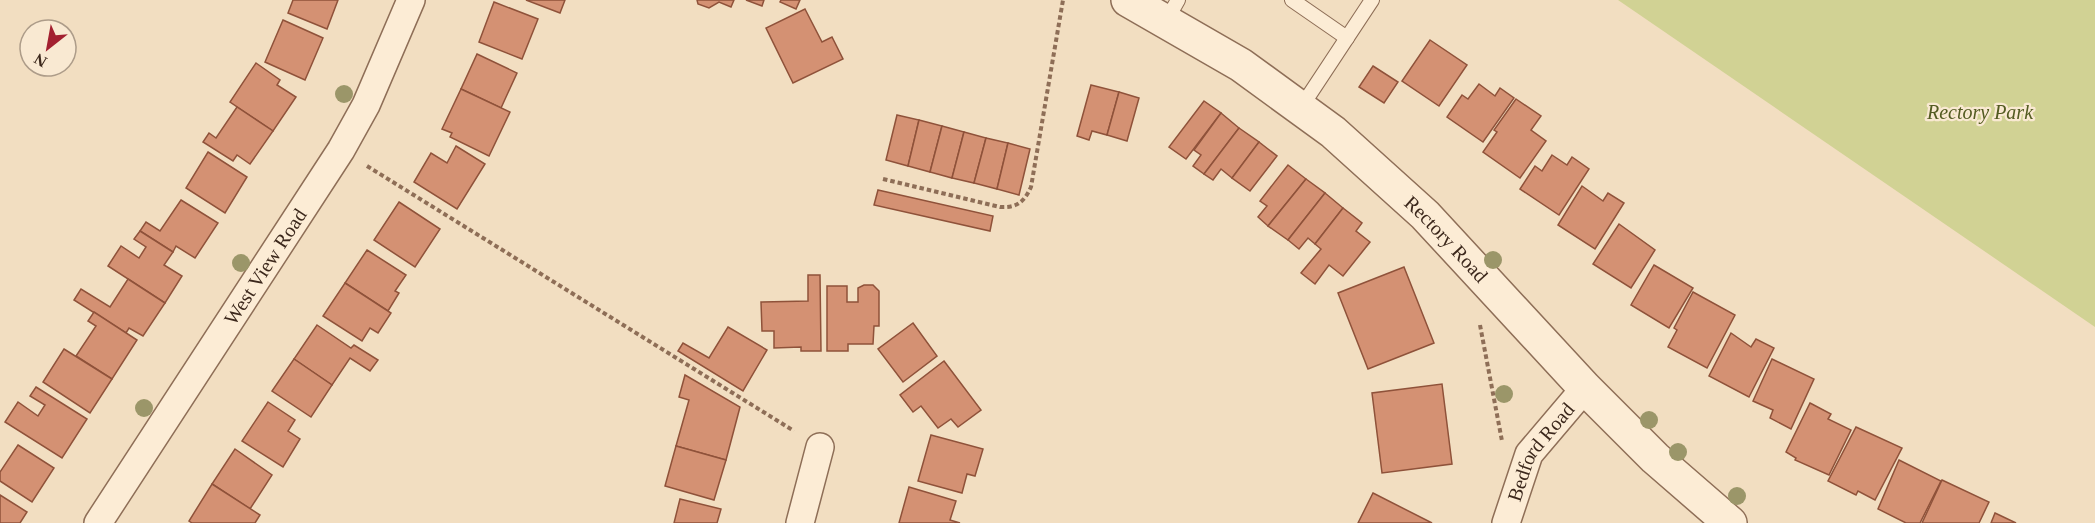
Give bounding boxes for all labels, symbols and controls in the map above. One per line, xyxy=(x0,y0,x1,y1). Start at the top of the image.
north arrow xyxy=(18,18,78,78)
text: N xyxy=(31,50,50,71)
park label: Rectory Park xyxy=(1926,101,2034,124)
street label: Rectory Road xyxy=(1400,191,1492,286)
street label: West View Road xyxy=(219,205,311,329)
street label: Bedford Road xyxy=(1503,398,1579,504)

